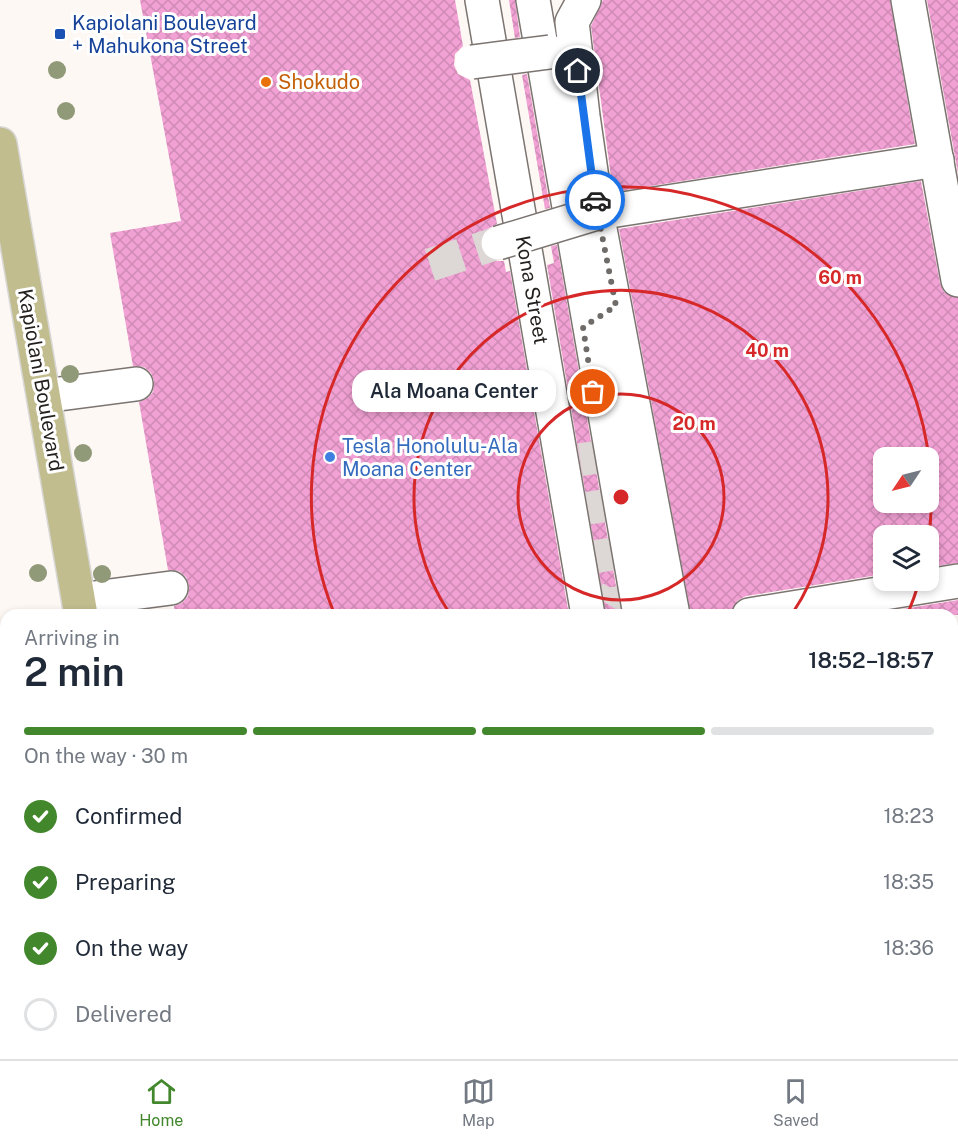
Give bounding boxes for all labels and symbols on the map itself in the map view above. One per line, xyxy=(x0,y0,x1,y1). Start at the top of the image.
place label: Kapiolani Boulevard + Mahukona Street xyxy=(72,11,257,58)
marker: Kapiolani Boulevard + Mahukona Street xyxy=(53,27,67,41)
pin xyxy=(552,45,603,96)
place label: Shokudo xyxy=(278,70,360,94)
marker: Shokudo xyxy=(259,75,273,89)
courier xyxy=(565,170,625,230)
street label: Kona Street xyxy=(511,234,553,346)
text: 60 m xyxy=(818,267,862,288)
street label: Kapiolani Boulevard xyxy=(13,287,69,473)
text: 40 m xyxy=(745,340,789,361)
pin xyxy=(567,366,618,417)
callout: Ala Moana Center xyxy=(353,371,557,413)
text: 20 m xyxy=(672,413,716,434)
place label: Tesla Honolulu-Ala Moana Center xyxy=(342,434,518,481)
north arrow xyxy=(873,447,939,513)
marker: Tesla Honolulu-Ala Moana Center xyxy=(323,450,337,464)
centre of rings xyxy=(611,487,631,507)

